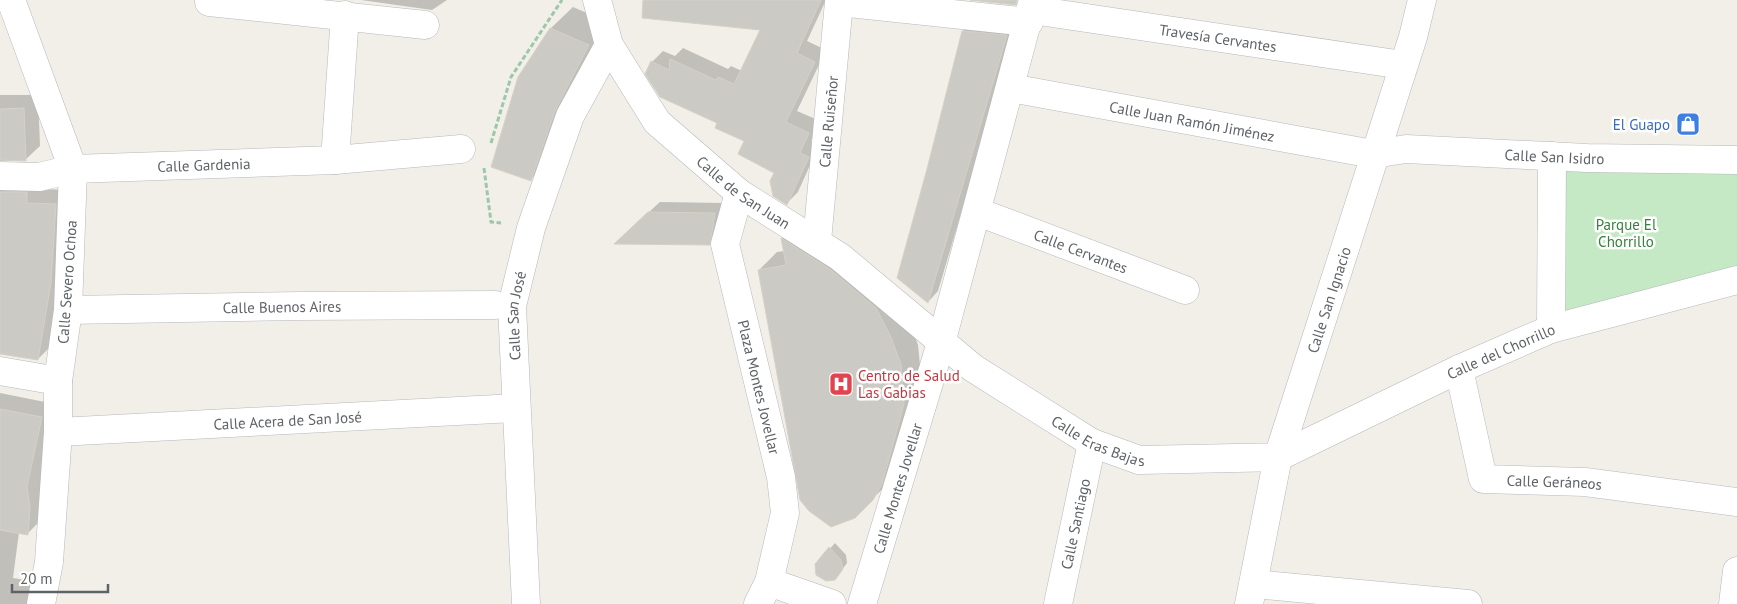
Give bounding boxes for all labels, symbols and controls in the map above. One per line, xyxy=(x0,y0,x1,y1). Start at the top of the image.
street label: Travesía Cervantes xyxy=(1158,19,1278,56)
street label: Calle Ruiseñor xyxy=(814,75,842,168)
street label: Calle Juan Ramón Jiménez xyxy=(1108,97,1276,145)
shop icon: El Guapo xyxy=(1675,111,1701,137)
place label: El Guapo xyxy=(1613,115,1670,134)
street label: Calle San Isidro xyxy=(1504,144,1604,168)
street label: Calle de San Juan xyxy=(693,151,794,233)
street label: Calle Gardenia xyxy=(157,153,251,176)
park label: Parque El Chorrillo xyxy=(1596,215,1657,251)
street label: Calle Severo Ochoa xyxy=(53,220,81,344)
street label: Calle Cervantes xyxy=(1031,224,1130,277)
street label: Calle San Ignacio xyxy=(1303,244,1355,355)
street label: Calle San José xyxy=(502,269,530,361)
street label: Calle Buenos Aires xyxy=(222,296,341,317)
street label: Plaza Montes Jovellar xyxy=(734,318,785,456)
street label: Calle del Chorrillo xyxy=(1443,319,1558,383)
place label: Centro de Salud Las Gabias xyxy=(858,366,960,402)
hospital icon: Centro de Salud Las Gabias xyxy=(828,371,854,397)
street label: Calle Acera de San José xyxy=(213,407,362,433)
street label: Calle Eras Bajas xyxy=(1048,411,1145,470)
street label: Calle Montes Jovellar xyxy=(868,421,926,556)
street label: Calle Geráneos xyxy=(1506,470,1603,494)
street label: Calle Santiago xyxy=(1056,477,1094,571)
scale bar xyxy=(12,562,109,594)
text: 20 m xyxy=(20,569,53,588)

